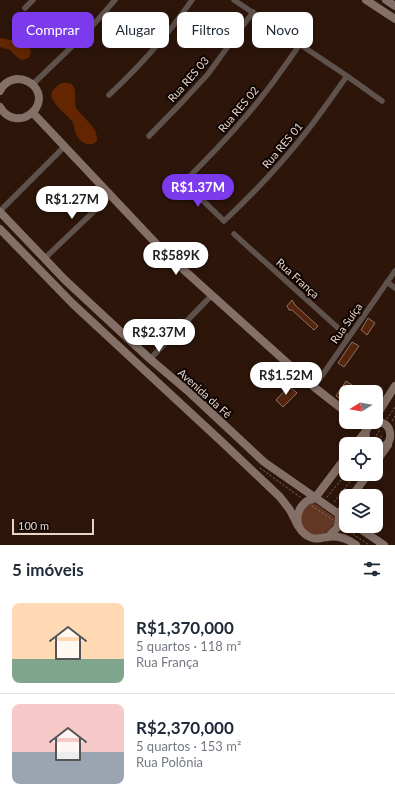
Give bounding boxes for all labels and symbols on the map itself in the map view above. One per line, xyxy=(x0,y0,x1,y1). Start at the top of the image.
street label: Rua RES 03 xyxy=(165,54,211,104)
street label: Rua RES 02 xyxy=(215,83,261,135)
street label: Rua RES 01 xyxy=(259,119,305,171)
pin: R$1.37M xyxy=(161,174,235,208)
pin: R$1.27M xyxy=(35,186,109,220)
pin: R$589K xyxy=(143,242,209,276)
street label: Rua França xyxy=(274,255,322,301)
street label: Rua Suíça xyxy=(327,300,365,346)
pin: R$2.37M xyxy=(122,319,196,353)
pin: R$1.52M xyxy=(249,362,323,396)
street label: Avenida da Fé xyxy=(176,366,235,421)
north arrow xyxy=(339,385,383,429)
scale bar xyxy=(12,517,94,536)

